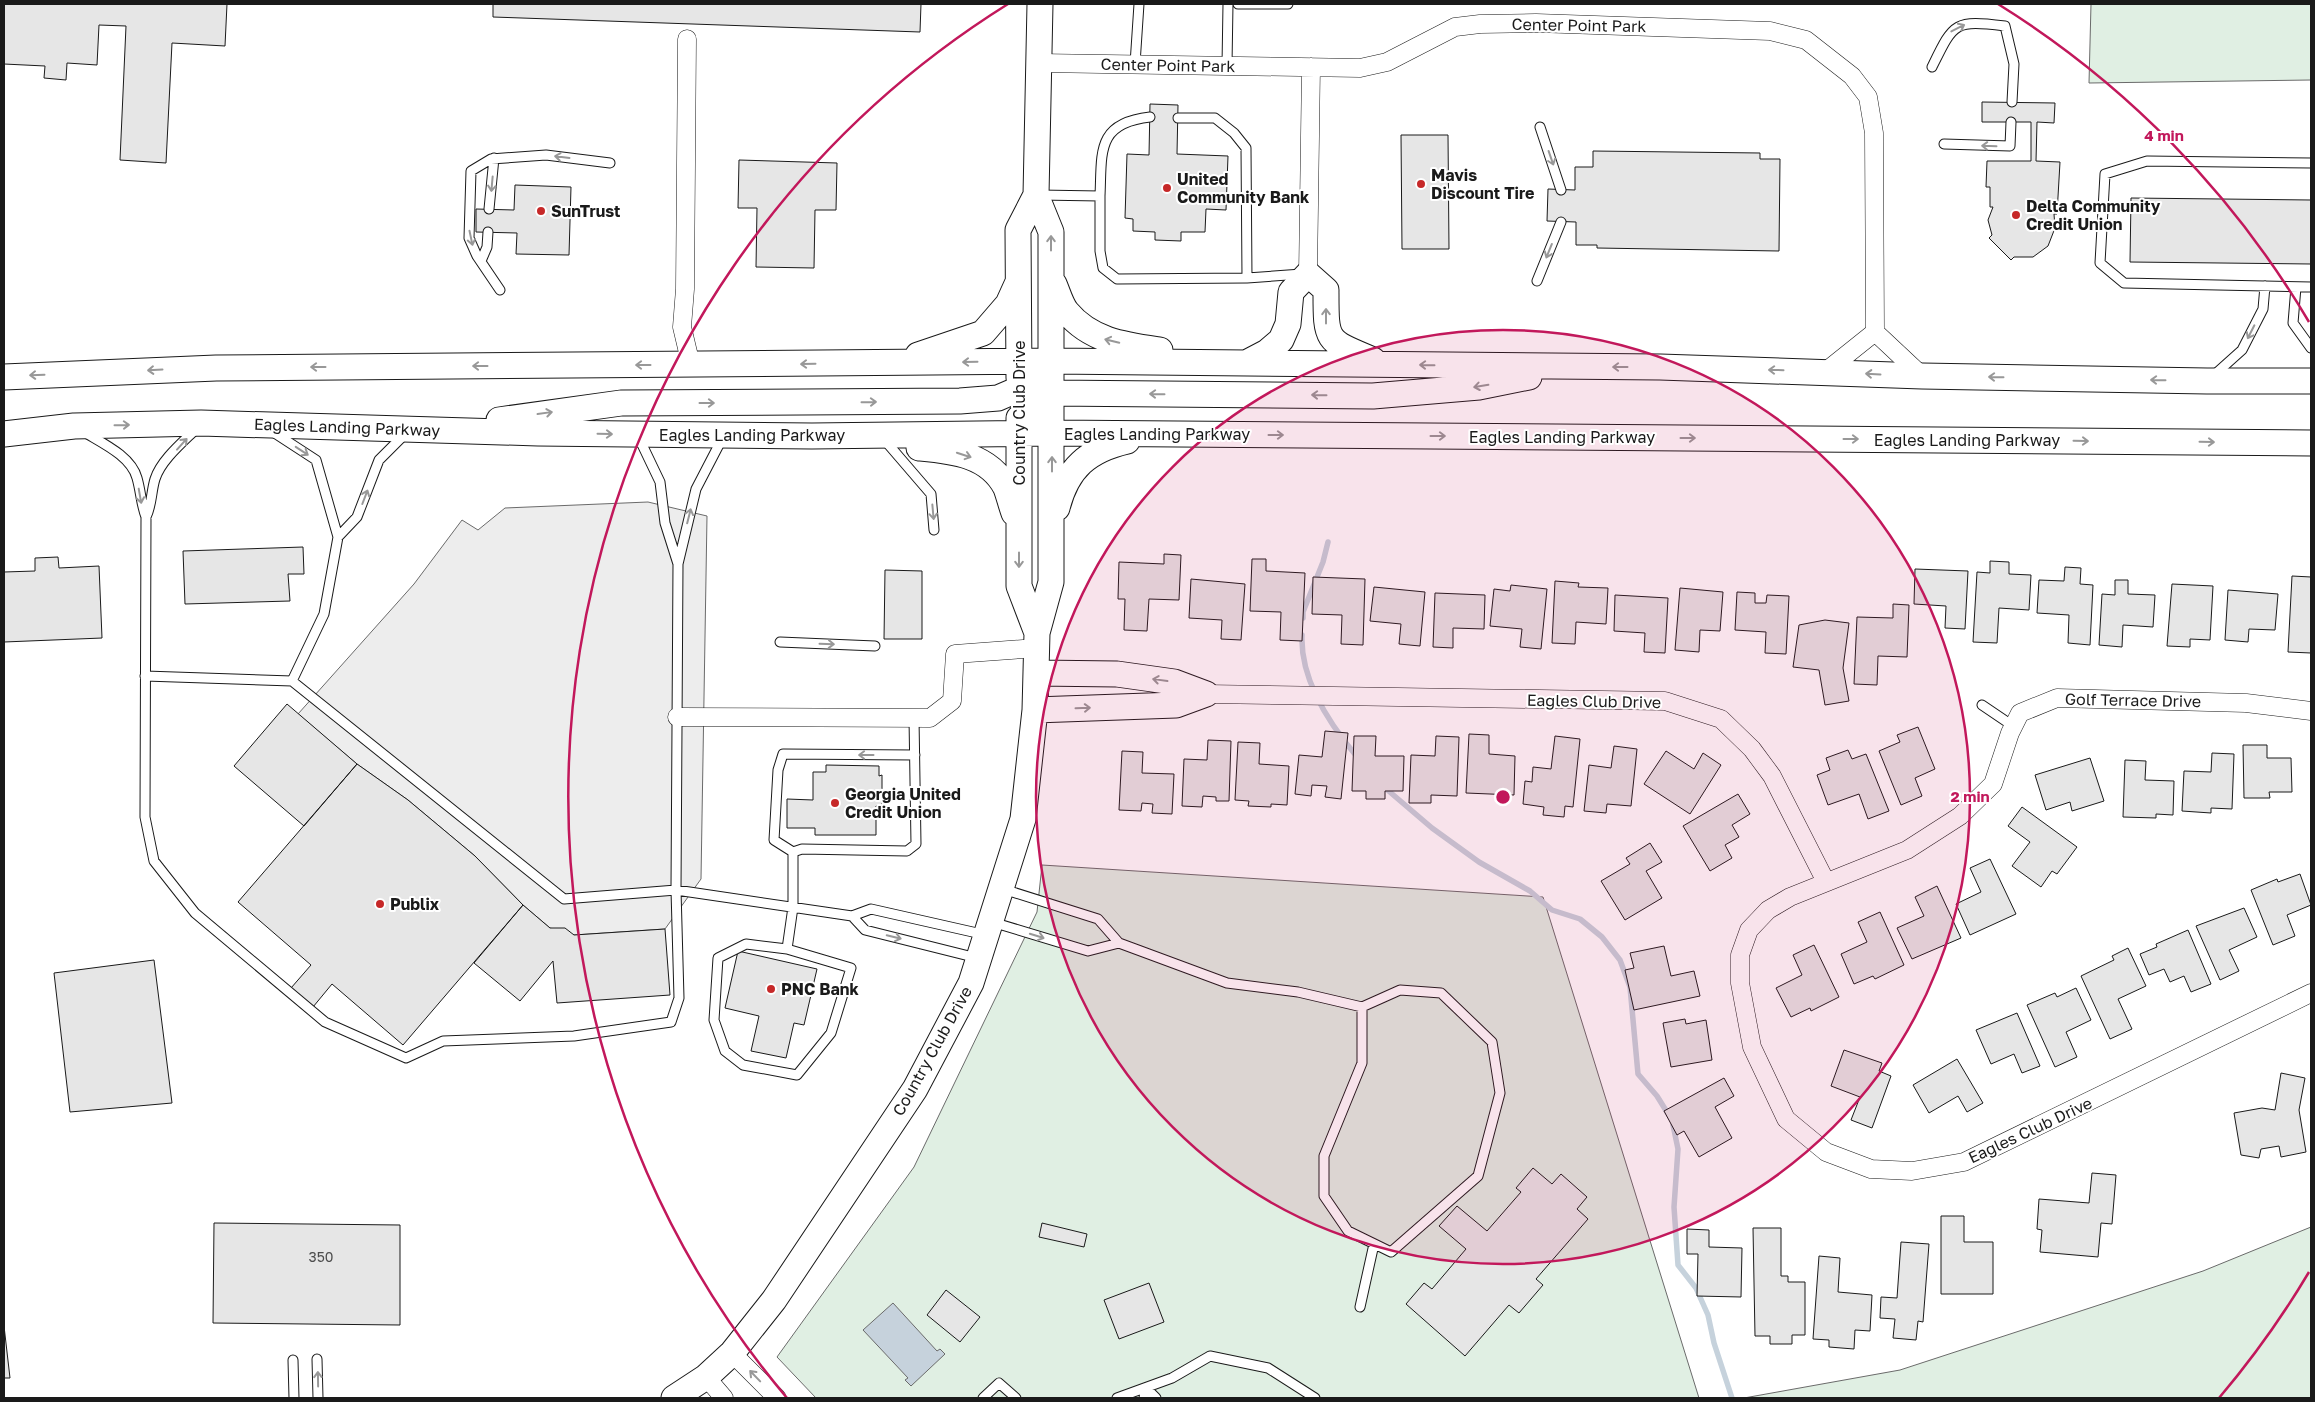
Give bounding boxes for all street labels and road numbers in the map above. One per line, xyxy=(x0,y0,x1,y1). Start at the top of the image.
street label: Center Point Park xyxy=(1511,14,1647,36)
street label: Center Point Park xyxy=(1100,54,1236,76)
street label: Country Club Drive xyxy=(1009,340,1029,486)
street label: Eagles Landing Parkway xyxy=(254,414,440,440)
street label: Eagles Landing Parkway xyxy=(1064,424,1250,444)
street label: Eagles Landing Parkway xyxy=(659,425,845,445)
street label: Eagles Landing Parkway xyxy=(1469,427,1655,447)
street label: Eagles Landing Parkway xyxy=(1874,430,2060,450)
street label: Golf Terrace Drive xyxy=(2065,689,2201,711)
street label: Eagles Club Drive xyxy=(1527,690,1661,712)
street label: Country Club Drive xyxy=(888,983,976,1119)
street label: Eagles Club Drive xyxy=(1965,1093,2095,1167)

